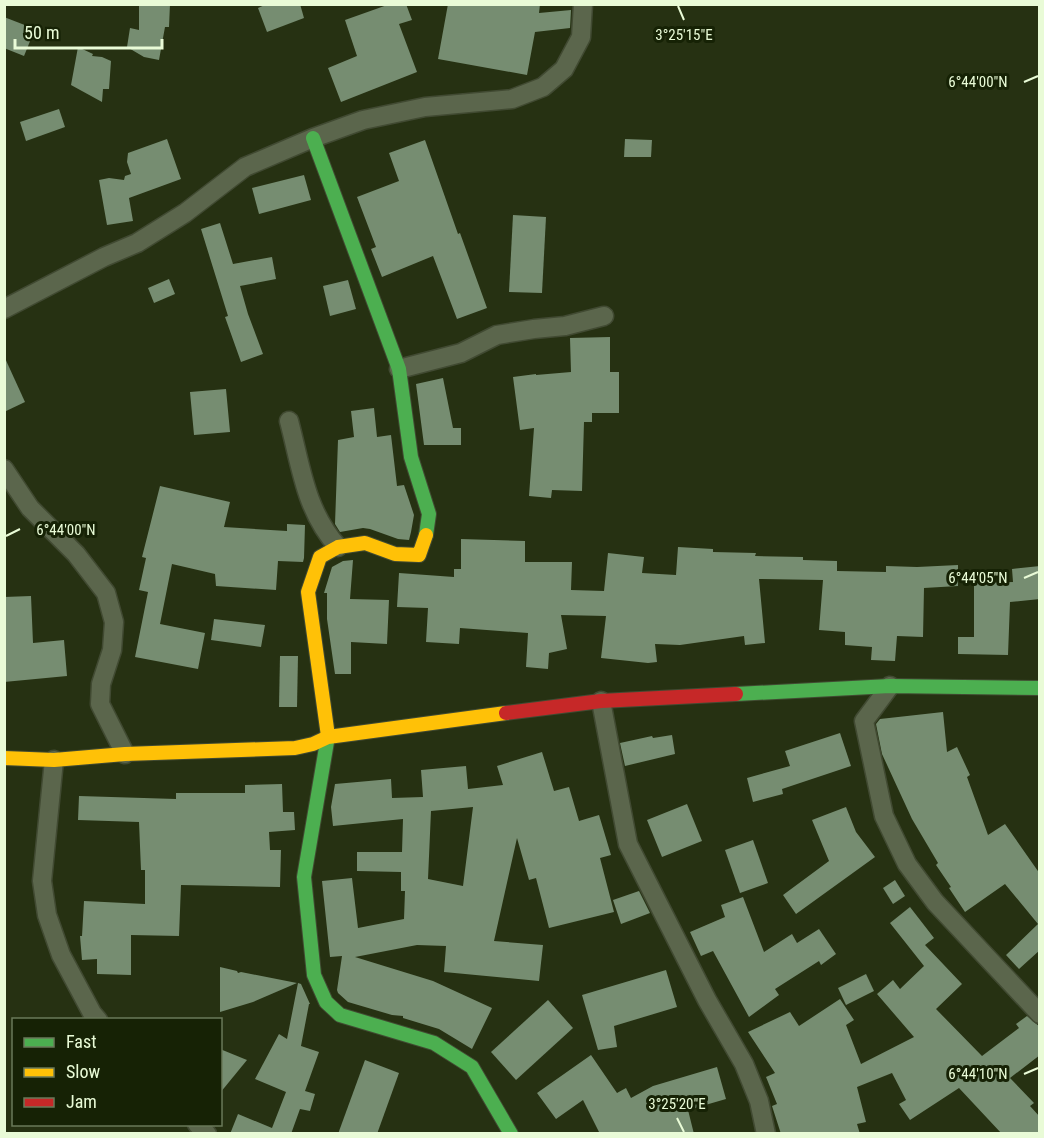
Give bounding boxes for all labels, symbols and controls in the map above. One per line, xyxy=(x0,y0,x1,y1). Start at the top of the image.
scale bar xyxy=(15,12,162,50)
text: 50 m xyxy=(24,22,59,43)
text: 3°25'15"E xyxy=(655,26,713,44)
text: 6°44'00"N xyxy=(948,73,1008,91)
text: 6°44'00"N xyxy=(36,521,96,539)
text: 6°44'05"N xyxy=(948,569,1008,587)
legend xyxy=(12,1018,222,1126)
text: Fast xyxy=(66,1031,97,1052)
text: Slow xyxy=(66,1061,101,1082)
text: 6°44'10"N xyxy=(948,1065,1008,1083)
text: Jam xyxy=(66,1091,97,1112)
text: 3°25'20"E xyxy=(648,1095,706,1113)

